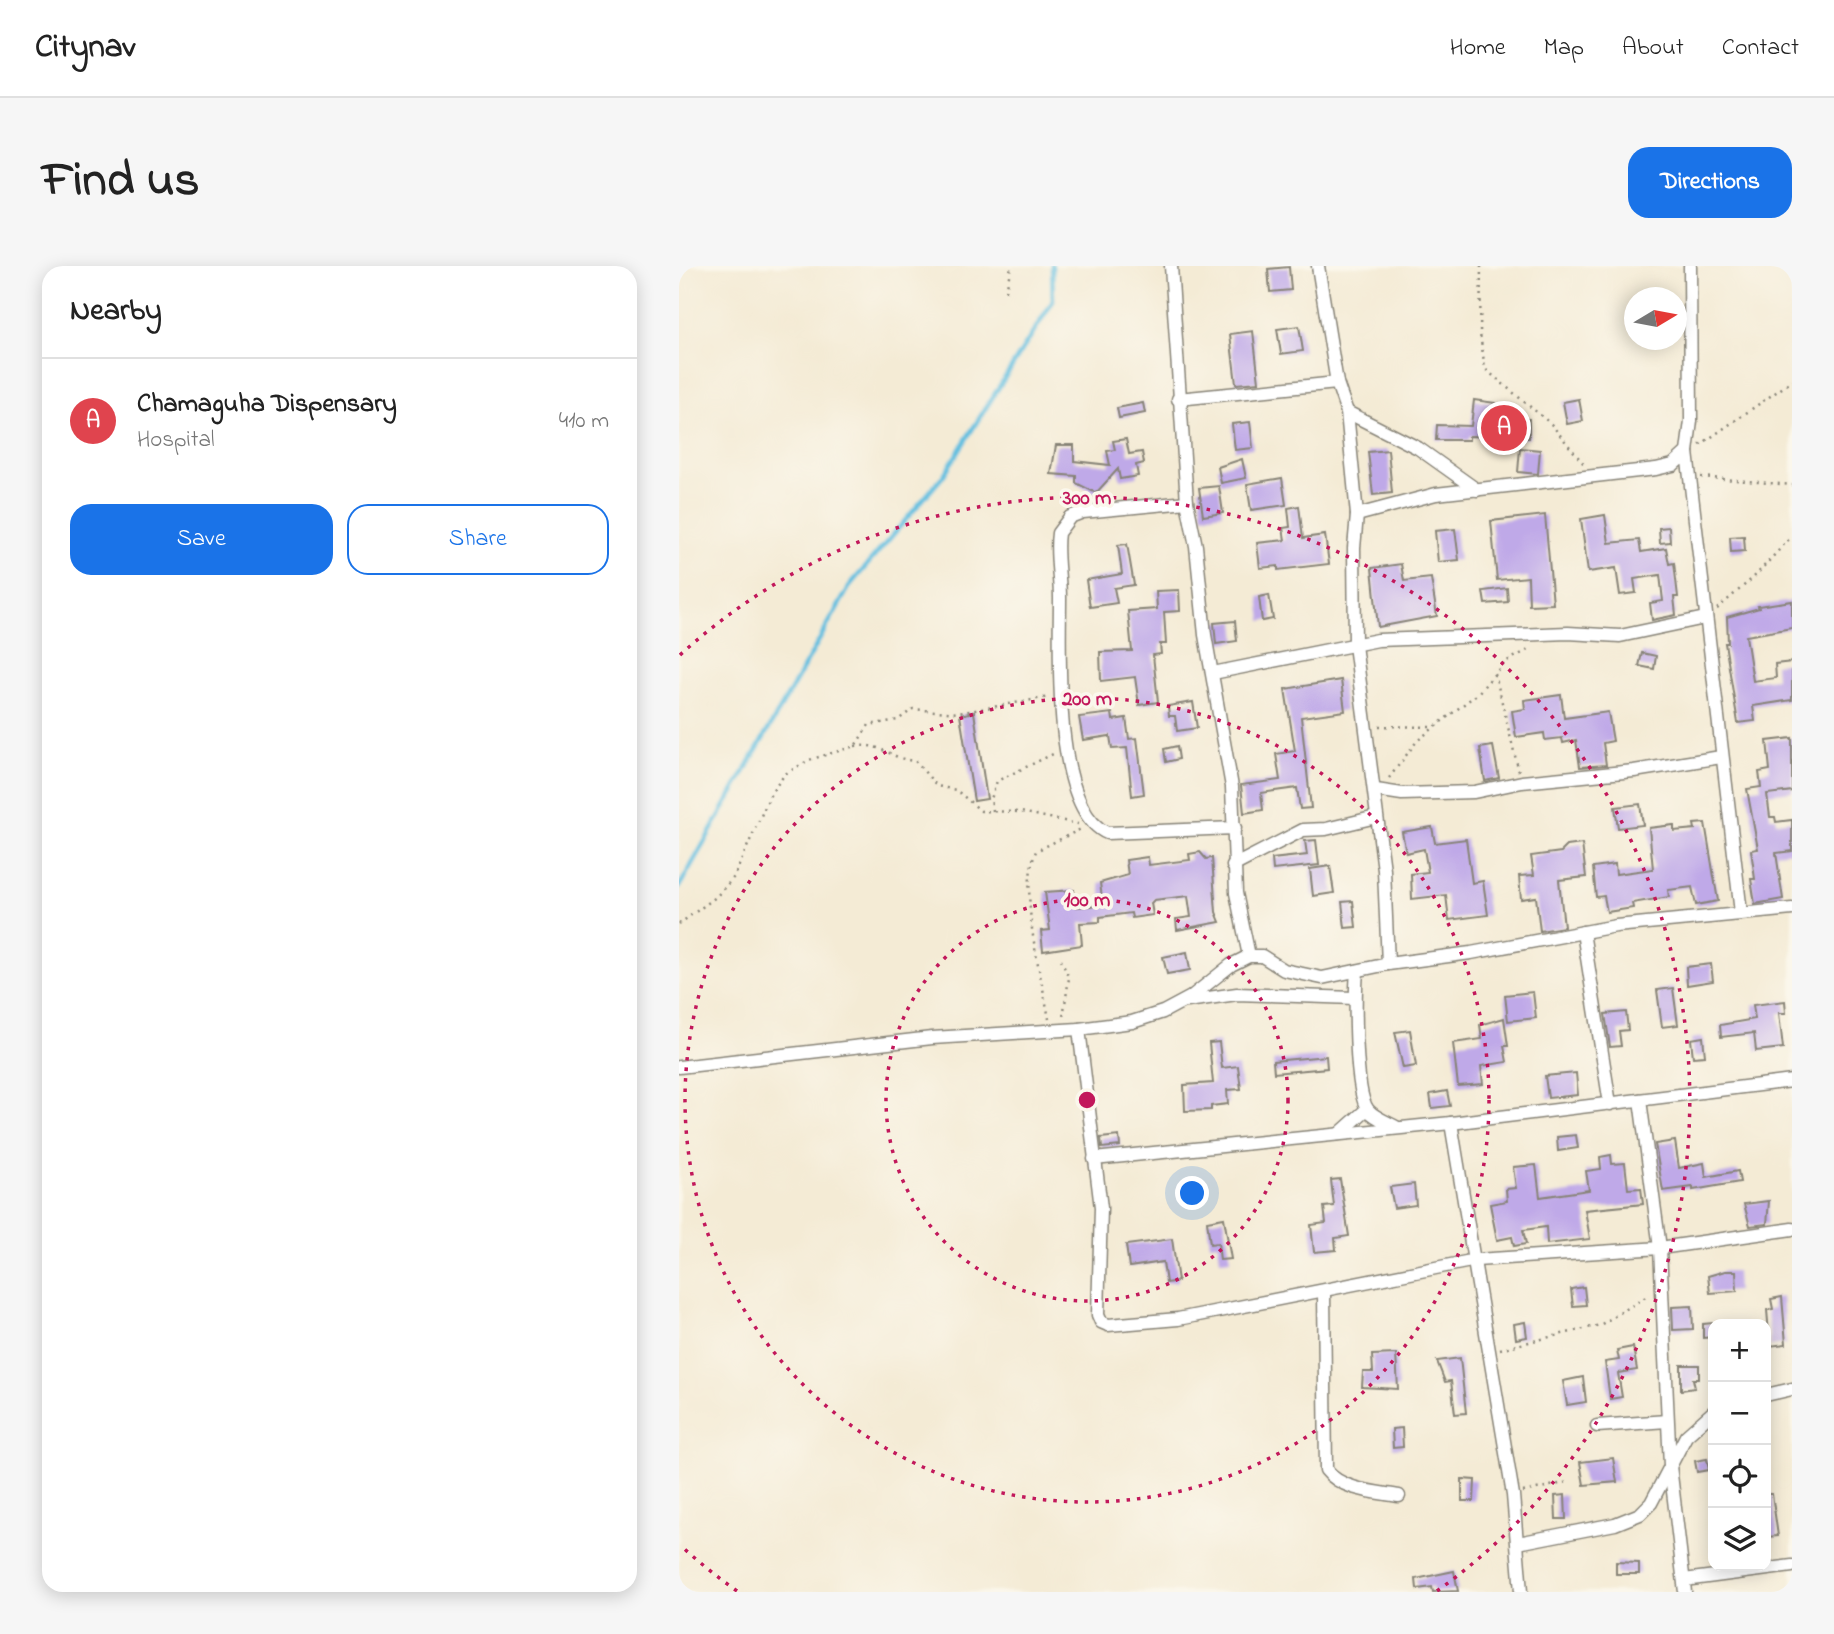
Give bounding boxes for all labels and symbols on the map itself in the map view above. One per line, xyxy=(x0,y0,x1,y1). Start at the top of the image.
north arrow xyxy=(1624,287,1687,350)
pin: A xyxy=(1481,402,1527,454)
text: 300 m xyxy=(1062,484,1111,514)
text: 200 m xyxy=(1061,685,1112,715)
text: 100 m xyxy=(1064,886,1110,916)
centre of rings xyxy=(1075,1088,1099,1112)
your location xyxy=(1175,1176,1209,1210)

